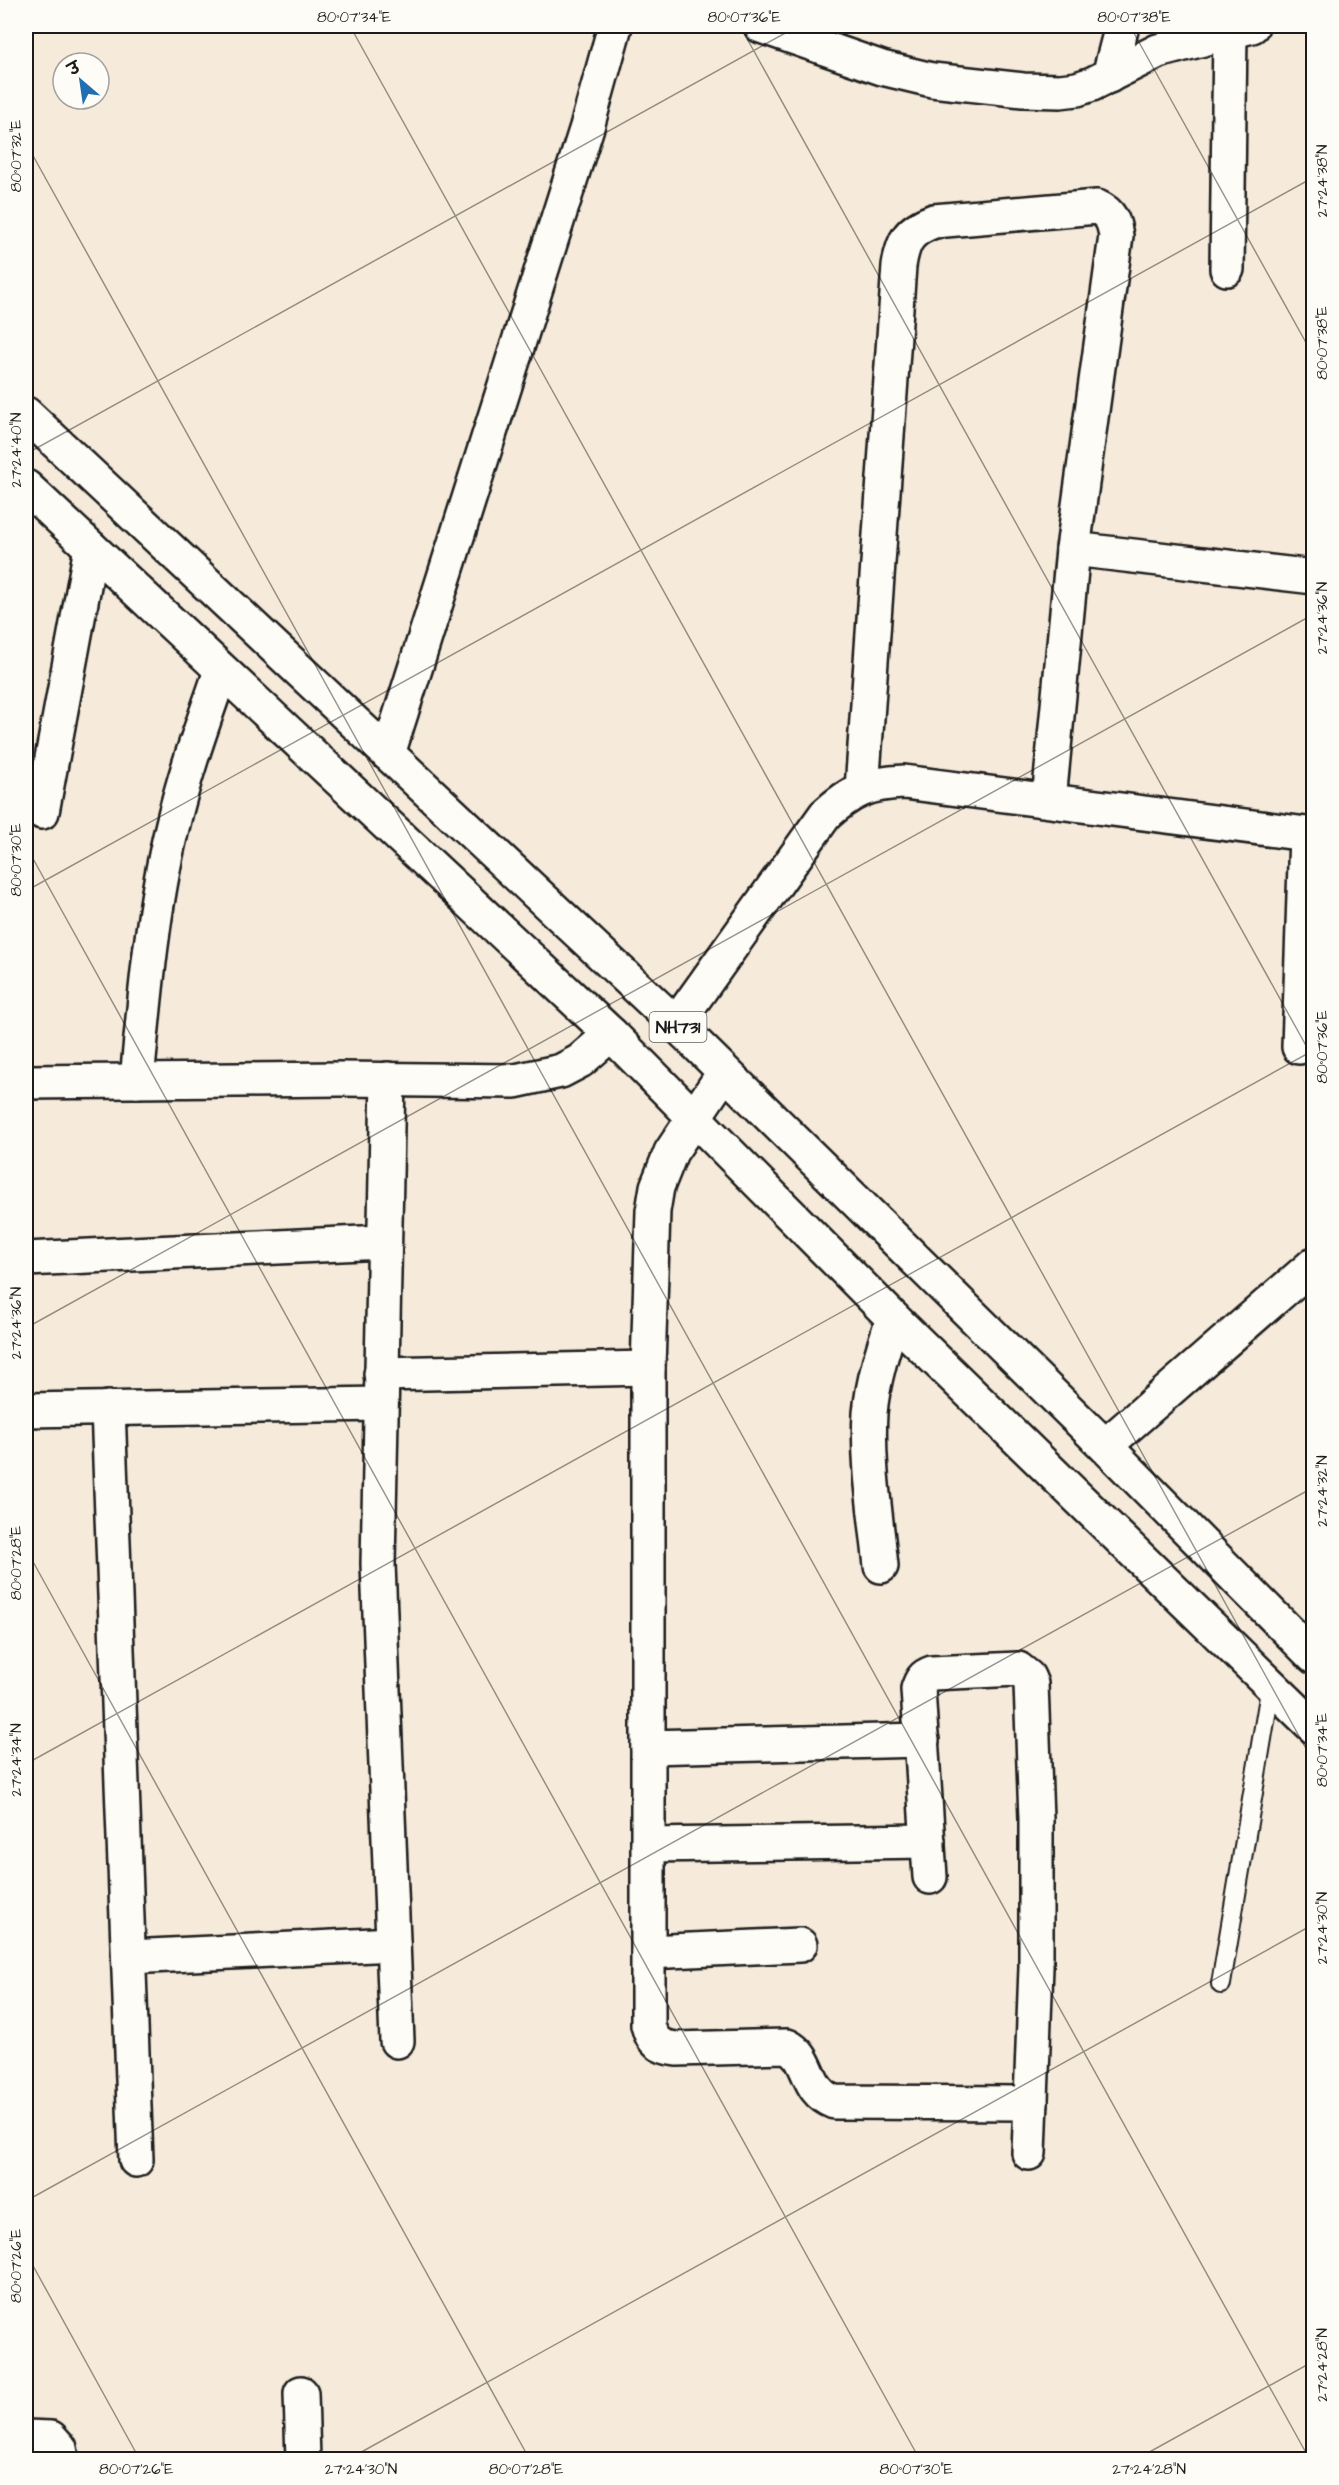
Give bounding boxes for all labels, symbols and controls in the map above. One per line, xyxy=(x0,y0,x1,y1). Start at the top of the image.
text: 80°07'34"E xyxy=(317,7,391,28)
text: 80°07'36"E xyxy=(707,7,781,28)
text: 80°07'38"E xyxy=(1097,7,1171,28)
north arrow xyxy=(51,51,111,111)
text: उ xyxy=(62,56,85,82)
text: 80°07'32"E xyxy=(6,120,27,192)
text: 27°24'38"N xyxy=(1312,145,1333,217)
text: 80°07'38"E xyxy=(1312,306,1333,380)
text: 27°24'40"N xyxy=(6,413,27,487)
text: 27°24'36"N xyxy=(1312,582,1333,654)
text: 80°07'30"E xyxy=(6,823,27,897)
text: 80°07'36"E xyxy=(1312,1010,1333,1084)
road number: NH731 xyxy=(650,1012,706,1042)
text: 27°24'36"N xyxy=(6,1287,27,1359)
text: 27°24'32"N xyxy=(1312,1455,1333,1527)
text: 80°07'28"E xyxy=(6,1526,27,1600)
text: 80°07'34"E xyxy=(1312,1713,1333,1787)
text: 27°24'34"N xyxy=(6,1723,27,1797)
text: 27°24'30"N xyxy=(1312,1892,1333,1964)
text: 80°07'26"E xyxy=(6,2229,27,2303)
text: 27°24'28"N xyxy=(1312,2328,1333,2402)
text: 80°07'26"E xyxy=(99,2459,173,2480)
text: 27°24'30"N xyxy=(325,2459,397,2480)
text: 80°07'28"E xyxy=(489,2459,563,2480)
text: 80°07'30"E xyxy=(879,2459,953,2480)
text: 27°24'28"N xyxy=(1112,2459,1186,2480)

